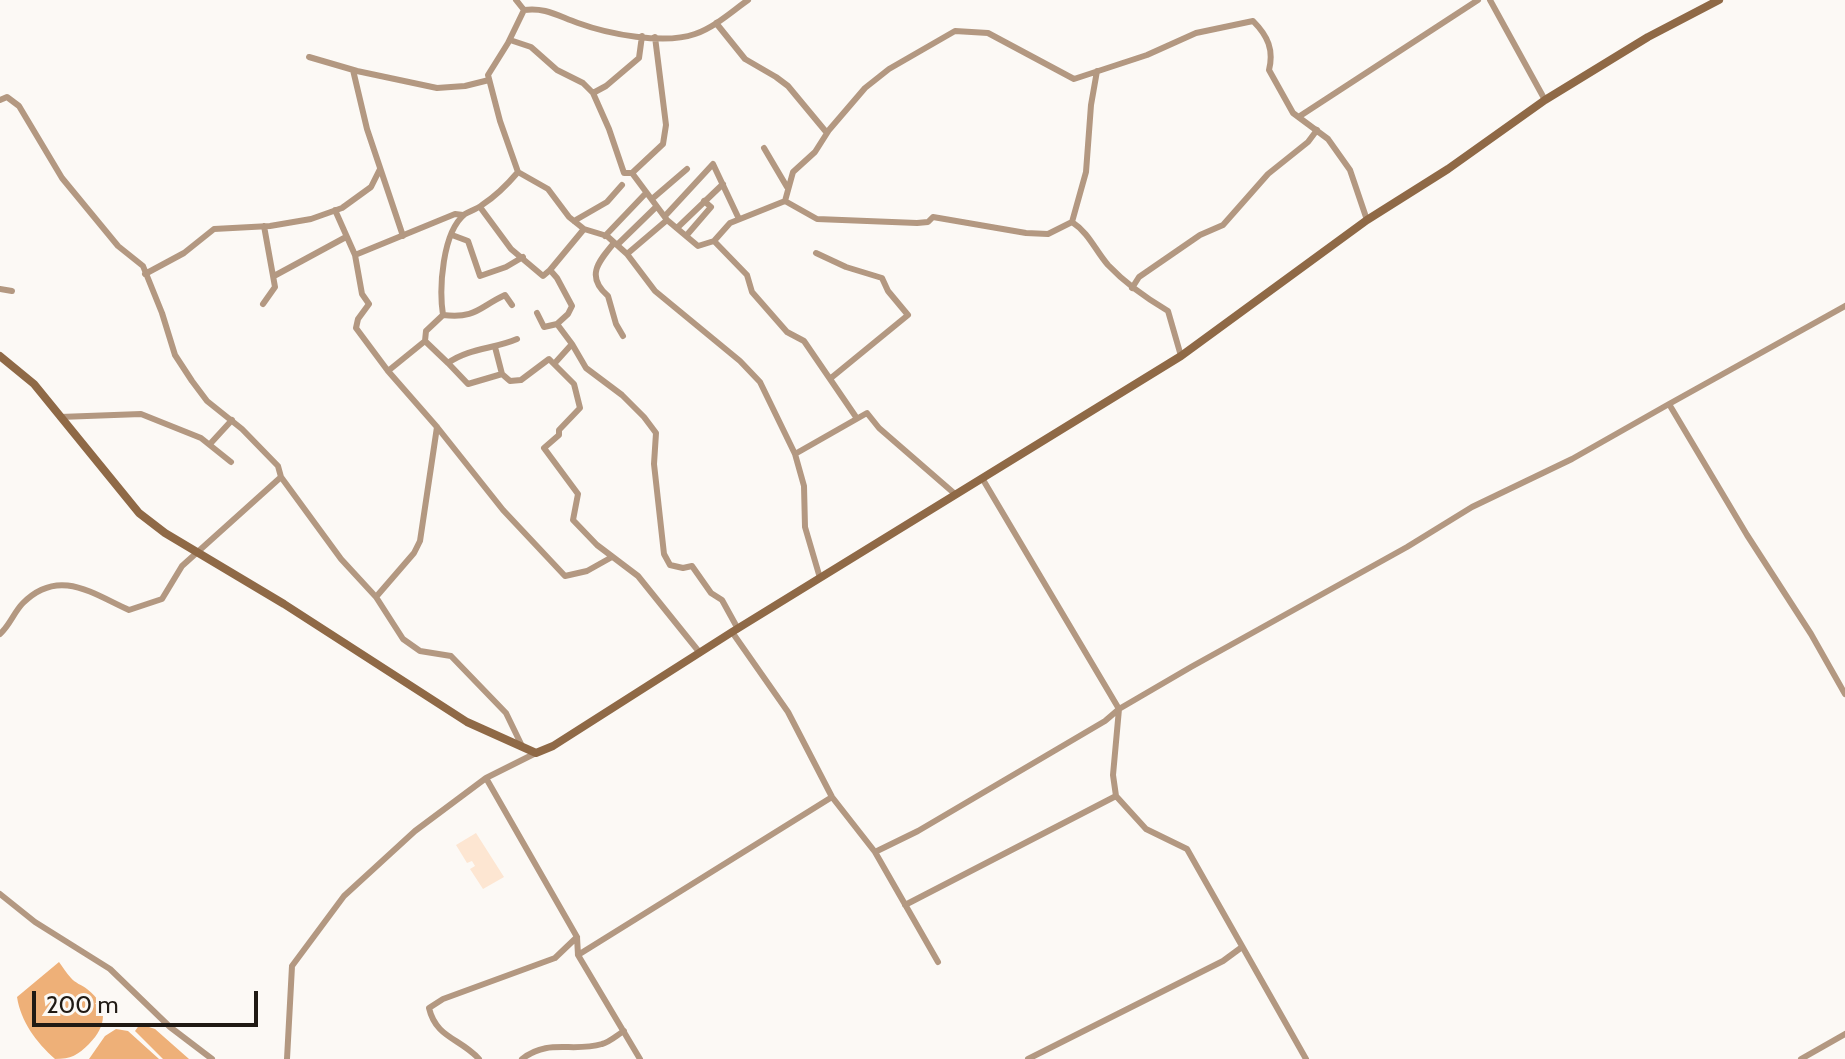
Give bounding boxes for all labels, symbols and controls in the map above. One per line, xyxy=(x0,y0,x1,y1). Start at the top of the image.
scale bar xyxy=(36,975,262,1025)
text: 200 m xyxy=(46,990,119,1019)

